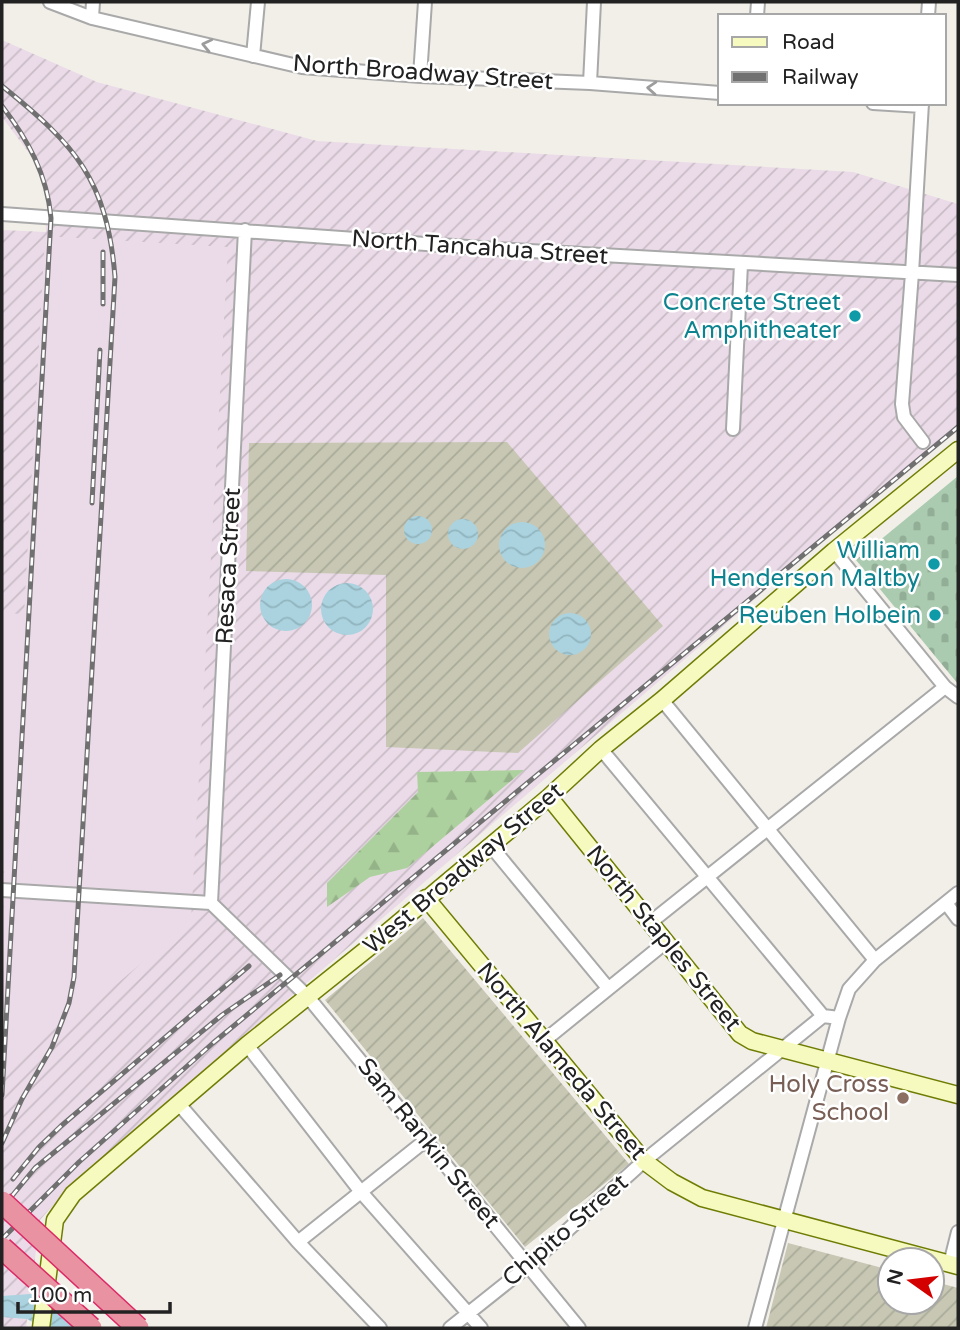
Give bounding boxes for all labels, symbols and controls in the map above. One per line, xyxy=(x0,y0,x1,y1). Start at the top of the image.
legend xyxy=(718,14,946,105)
text: Road xyxy=(782,30,835,55)
one-way arrow xyxy=(201,39,213,53)
street label: North Broadway Street xyxy=(292,49,554,96)
text: Railway xyxy=(782,65,859,90)
one-way arrow xyxy=(646,81,657,96)
street label: North Tancahua Street xyxy=(351,224,609,271)
place label: Concrete Street Amphitheater xyxy=(663,288,842,345)
marker: Concrete Street Amphitheater xyxy=(847,308,863,324)
street label: Resaca Street xyxy=(210,487,247,645)
place label: William Henderson Maltby xyxy=(709,536,920,593)
marker: William Henderson Maltby xyxy=(926,556,942,572)
place label: Reuben Holbein xyxy=(738,601,921,630)
marker: Reuben Holbein xyxy=(927,607,943,623)
street label: West Broadway Street xyxy=(357,776,569,960)
street label: North Staples Street xyxy=(580,840,747,1037)
street label: North Alameda Street xyxy=(470,957,653,1166)
street label: Sam Rankin Street xyxy=(351,1052,506,1234)
place label: Holy Cross School xyxy=(769,1070,889,1127)
marker: Holy Cross School xyxy=(895,1090,911,1106)
street label: Chipito Street xyxy=(497,1168,634,1293)
north arrow xyxy=(876,1246,946,1316)
text: N xyxy=(883,1267,908,1287)
scale bar xyxy=(18,1270,170,1314)
text: 100 m xyxy=(28,1283,92,1308)

